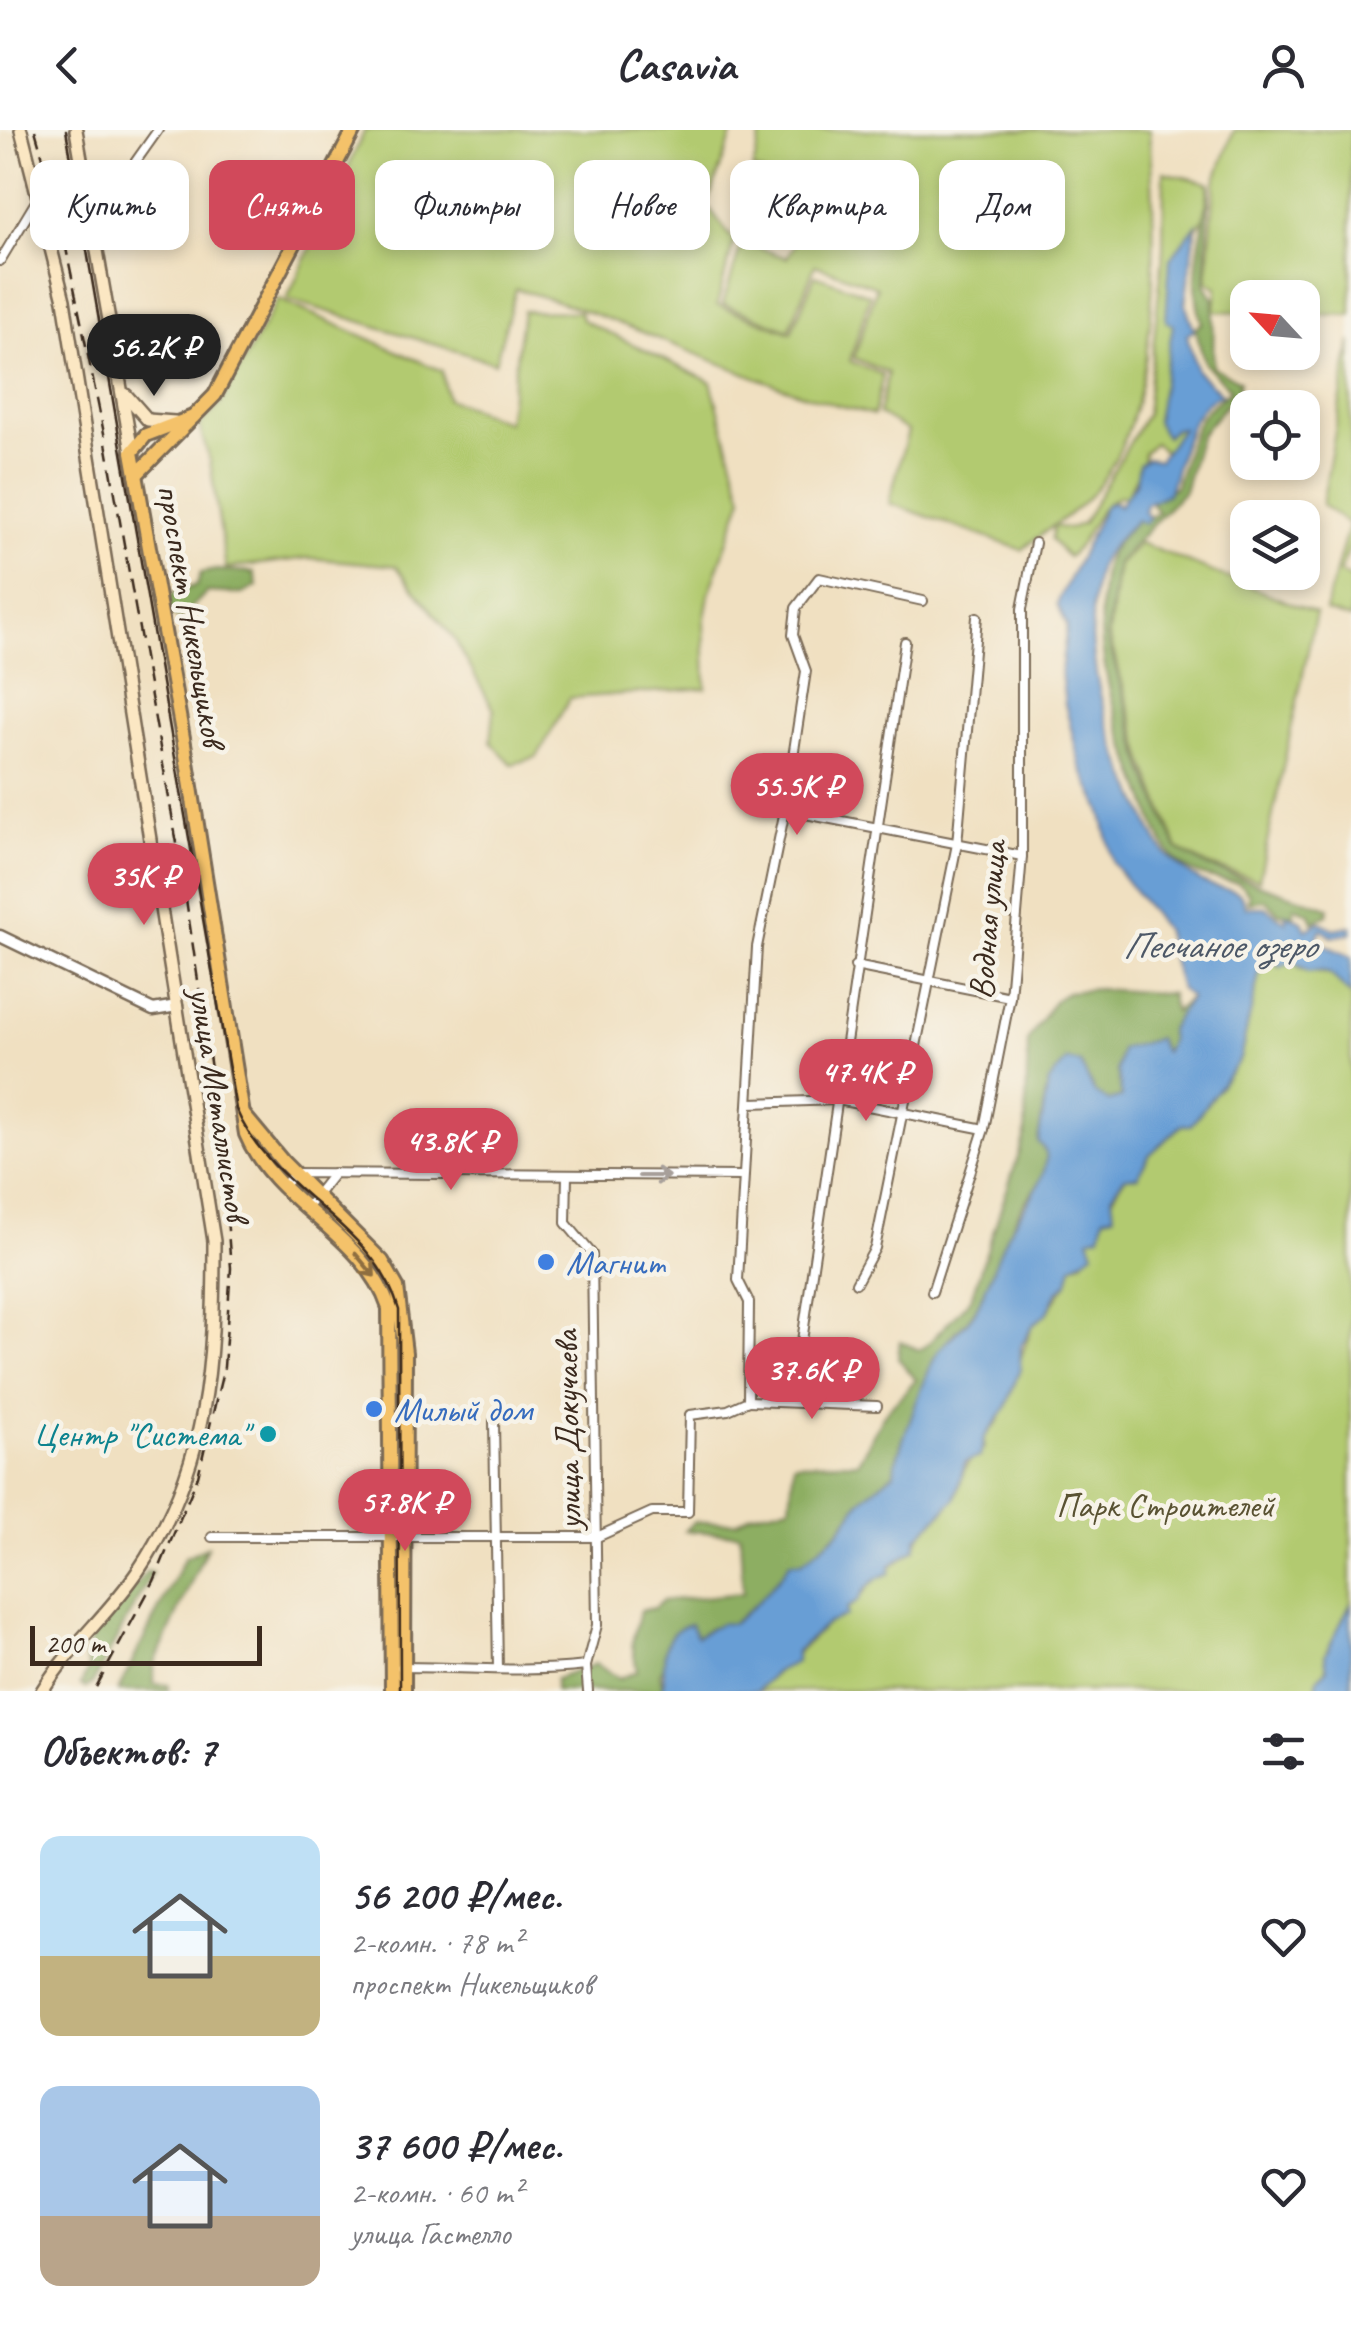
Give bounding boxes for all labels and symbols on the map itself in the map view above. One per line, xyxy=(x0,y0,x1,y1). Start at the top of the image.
north arrow xyxy=(1230,280,1320,370)
pin: 56.2K ₽ xyxy=(62,314,246,399)
street label: проспект Никельщиков xyxy=(146,481,238,756)
pin: 55.5K ₽ xyxy=(705,753,889,838)
street label: Водная улица xyxy=(958,837,1017,1001)
pin: 35K ₽ xyxy=(74,843,214,928)
water label: Песчаное озеро xyxy=(1123,922,1320,970)
street label: улица Металлистов xyxy=(179,982,261,1230)
pin: 47.4K ₽ xyxy=(774,1039,958,1124)
pin: 43.8K ₽ xyxy=(359,1108,543,1193)
one-way arrow xyxy=(638,1166,670,1186)
place label: Магнит xyxy=(566,1240,667,1285)
marker: Магнит xyxy=(535,1251,557,1273)
one-way arrow xyxy=(354,1252,376,1278)
street label: улица Докучаева xyxy=(543,1328,592,1532)
pin: 37.6K ₽ xyxy=(720,1337,904,1422)
place label: Милый дом xyxy=(394,1387,534,1432)
marker: Милый дом xyxy=(363,1398,385,1420)
place label: Центр "Система" xyxy=(33,1412,255,1457)
marker: Центр "Система" xyxy=(257,1423,279,1445)
pin: 57.8K ₽ xyxy=(313,1469,497,1554)
park label: Парк Строителей xyxy=(1056,1483,1276,1528)
scale bar xyxy=(30,1621,262,1666)

